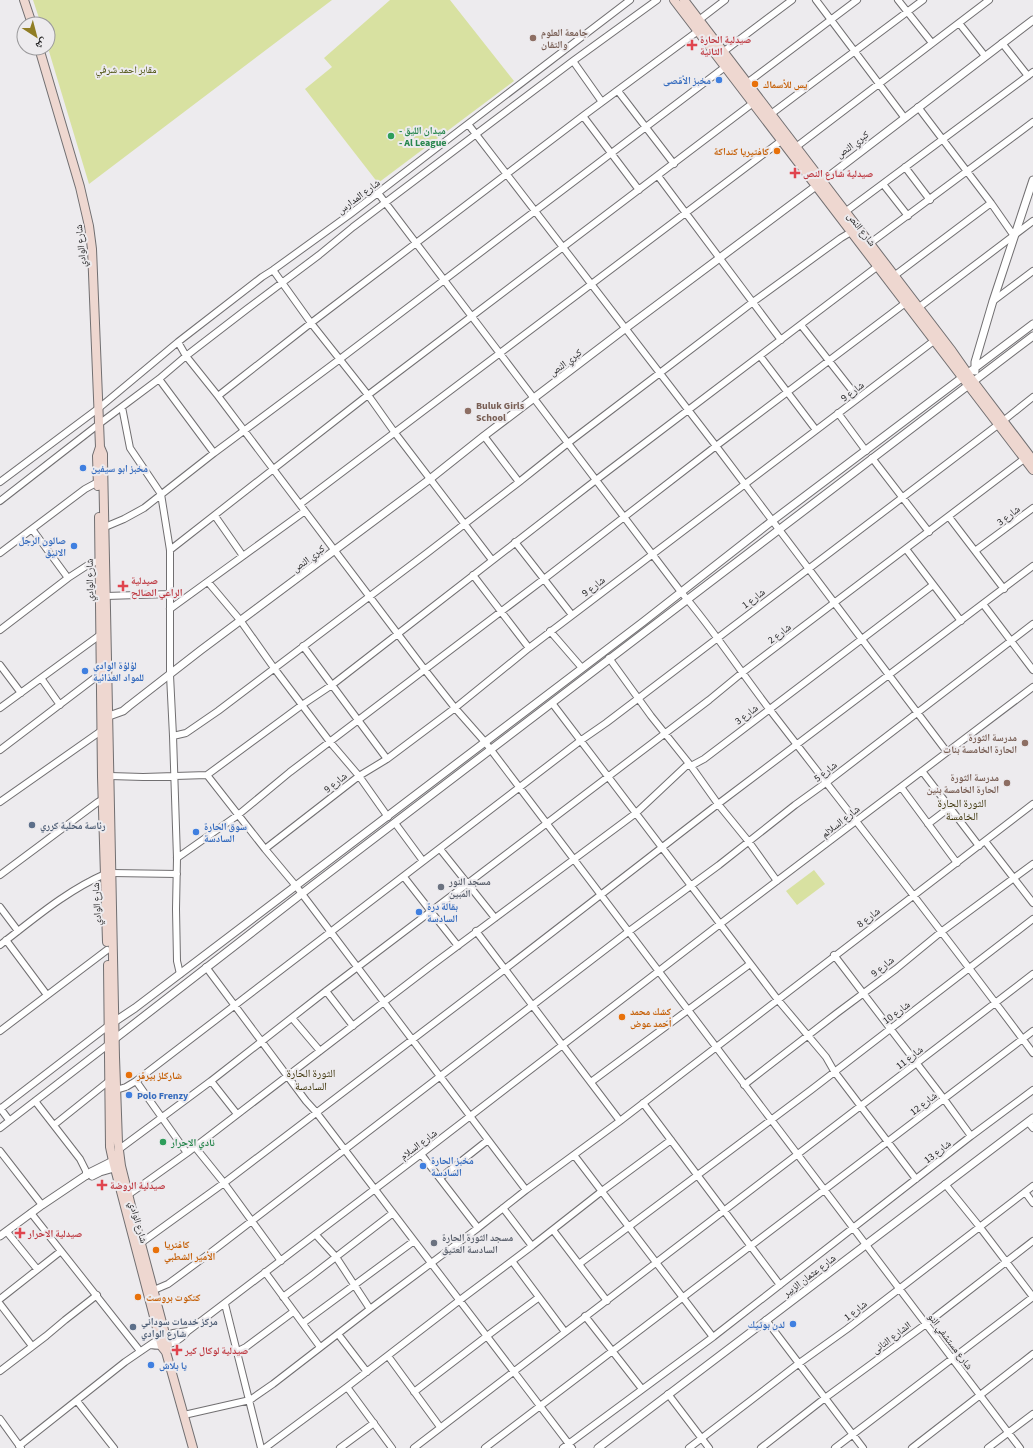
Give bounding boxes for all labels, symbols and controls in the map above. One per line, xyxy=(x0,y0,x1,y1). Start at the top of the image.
north arrow xyxy=(16,16,56,56)
place label: جامعة العلوم والتقان xyxy=(541,26,589,52)
marker: جامعة العلوم والتقان xyxy=(528,33,538,43)
place label: صيدلية الحارة الثانية xyxy=(700,33,751,59)
text: ش xyxy=(32,34,51,53)
marker: صيدلية الحارة الثانية xyxy=(687,40,697,50)
park label: مقابر احمد شرفي xyxy=(95,63,157,78)
place label: مخبز الأقصى xyxy=(663,74,711,88)
marker: مخبز الأقصى xyxy=(714,75,724,85)
place label: يس للأسماك xyxy=(763,78,808,92)
marker: يس للأسماك xyxy=(750,79,760,89)
place label: - ميدان الليق - Al League xyxy=(399,124,447,150)
street label: كبري النص xyxy=(833,128,872,162)
marker: - ميدان الليق - Al League xyxy=(386,131,396,141)
place label: كافتيريا كنداكة xyxy=(714,145,770,159)
marker: كافتيريا كنداكة xyxy=(772,146,782,156)
place label: صيدلية شارع النص xyxy=(803,167,873,181)
marker: صيدلية شارع النص xyxy=(790,168,800,178)
street label: شارع المدارس xyxy=(334,176,383,218)
street label: شارع النص xyxy=(844,210,879,250)
street label: شارع الوادي xyxy=(72,223,91,268)
street label: كبري النص xyxy=(546,346,585,380)
street label: شارع 9 xyxy=(838,378,868,405)
place label: Buluk Girls School xyxy=(476,399,525,425)
marker: Buluk Girls School xyxy=(463,406,473,416)
place label: مخبز ابو سيفين xyxy=(91,462,148,476)
marker: مخبز ابو سيفين xyxy=(78,463,88,473)
street label: شارع 3 xyxy=(994,502,1024,529)
place label: صالون الرجل الانيق xyxy=(18,534,66,560)
marker: صالون الرجل الانيق xyxy=(69,541,79,551)
street label: كبري النص xyxy=(289,542,328,576)
street label: شارع الوادي xyxy=(83,558,98,602)
street label: شارع 9 xyxy=(579,573,609,600)
place label: صيدلية الراعي الصالح xyxy=(131,574,183,600)
marker: صيدلية الراعي الصالح xyxy=(118,581,128,591)
street label: شارع 1 xyxy=(739,585,769,612)
street label: شارع 2 xyxy=(765,620,795,647)
place label: لؤلؤة الوادي للمواد الغذائية xyxy=(93,659,144,685)
marker: لؤلؤة الوادي للمواد الغذائية xyxy=(80,666,90,676)
street label: شارع 3 xyxy=(732,701,762,728)
place label: مدرسة الثورة الحارة الخامسة بنات xyxy=(943,731,1017,757)
marker: مدرسة الثورة الحارة الخامسة بنات xyxy=(1020,738,1030,748)
street label: شارع 5 xyxy=(811,758,840,785)
street label: شارع 9 xyxy=(321,769,350,796)
place label: مدرسة الثورة الحارة الخامسة بنين xyxy=(926,771,999,797)
marker: مدرسة الثورة الحارة الخامسة بنين xyxy=(1002,778,1012,788)
district label: الثورة الحارة الخامسة xyxy=(938,796,986,824)
street label: شارع السلالم xyxy=(818,802,863,841)
place label: رئاسة محلية كرري xyxy=(40,819,106,833)
marker: رئاسة محلية كرري xyxy=(27,820,37,830)
place label: سوق الحارة السادسة xyxy=(204,820,247,846)
marker: سوق الحارة السادسة xyxy=(191,827,201,837)
place label: مسجد النور المبين xyxy=(448,875,491,901)
street label: شارع الوادي xyxy=(89,882,106,926)
marker: مسجد النور المبين xyxy=(436,882,446,892)
place label: بقالة درة السادسة xyxy=(427,900,458,926)
street label: شارع 8 xyxy=(854,904,884,931)
marker: بقالة درة السادسة xyxy=(414,907,424,917)
street label: شارع 9 xyxy=(868,953,897,980)
street label: شارع 10 xyxy=(880,998,914,1028)
place label: كشك محمد أحمد عوض xyxy=(630,1005,672,1031)
marker: كشك محمد أحمد عوض xyxy=(617,1012,627,1022)
street label: شارع 11 xyxy=(893,1042,926,1073)
district label: الثورة الحارة السادسة xyxy=(287,1066,335,1094)
place label: شاركلز بيرقر xyxy=(136,1069,182,1083)
marker: شاركلز بيرقر xyxy=(124,1070,134,1080)
street label: شارع 12 xyxy=(907,1088,940,1119)
place label: Polo Frenzy xyxy=(137,1089,189,1103)
marker: Polo Frenzy xyxy=(124,1090,134,1100)
street label: شارع السلام xyxy=(397,1126,440,1163)
place label: نادي الاحرار xyxy=(170,1136,215,1150)
street label: شارع 13 xyxy=(921,1136,954,1167)
marker: نادي الاحرار xyxy=(158,1137,168,1147)
place label: مخبز الحارة السادسة xyxy=(431,1154,474,1180)
marker: مخبز الحارة السادسة xyxy=(418,1161,428,1171)
place label: صيدلية الروضة xyxy=(110,1179,165,1193)
marker: صيدلية الروضة xyxy=(97,1180,107,1190)
street label: شارع الوادي xyxy=(125,1200,151,1245)
place label: صيدلية الاحرار xyxy=(27,1227,82,1241)
marker: صيدلية الاحرار xyxy=(15,1228,25,1238)
place label: مسجد الثورة الحارة السادسة العتيق xyxy=(442,1231,513,1257)
place label: كافتريا الأمير الشطبي xyxy=(164,1238,216,1264)
marker: مسجد الثورة الحارة السادسة العتيق xyxy=(429,1238,439,1248)
marker: كافتريا الأمير الشطبي xyxy=(151,1245,161,1255)
street label: شارع عثمان الزبير xyxy=(779,1251,839,1301)
place label: كتكوت بروست xyxy=(146,1291,201,1305)
marker: كتكوت بروست xyxy=(133,1292,143,1302)
street label: شارع 1 xyxy=(841,1297,870,1324)
street label: شارع مستشفي النو xyxy=(924,1311,976,1373)
place label: مركز خدمات سوداني شارع الوادي xyxy=(141,1315,218,1341)
place label: لدن بوتيك xyxy=(748,1318,785,1332)
street label: الشارع التانى xyxy=(869,1318,914,1357)
marker: لدن بوتيك xyxy=(788,1319,798,1329)
marker: مركز خدمات سوداني شارع الوادي xyxy=(128,1322,138,1332)
place label: صيدلية لوكال كير xyxy=(184,1344,248,1358)
marker: صيدلية لوكال كير xyxy=(172,1345,182,1355)
place label: يا بلاش xyxy=(159,1359,188,1373)
marker: يا بلاش xyxy=(146,1360,156,1370)

